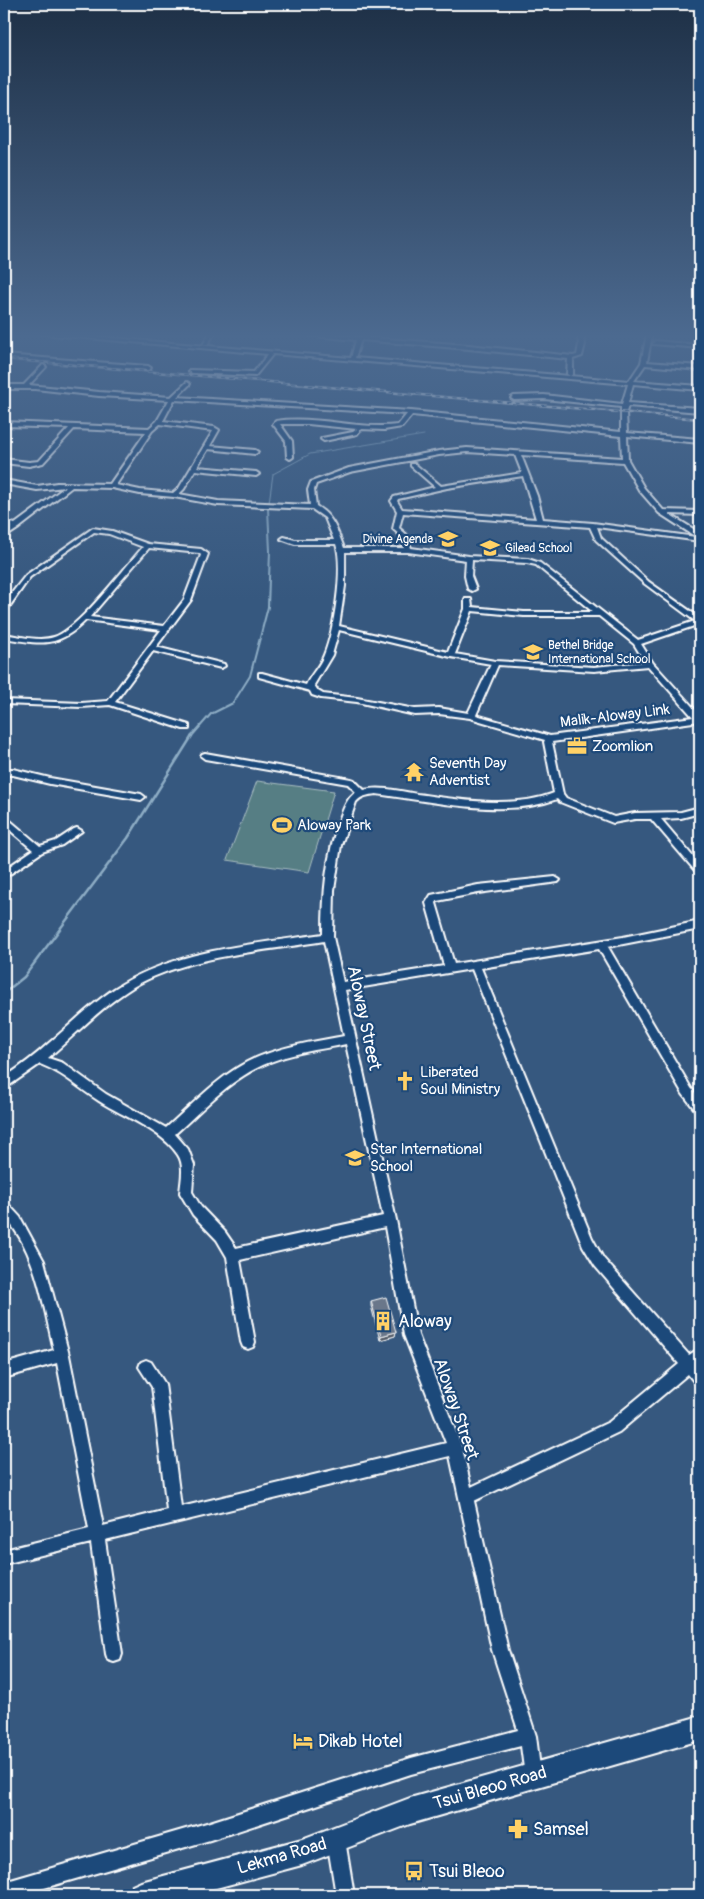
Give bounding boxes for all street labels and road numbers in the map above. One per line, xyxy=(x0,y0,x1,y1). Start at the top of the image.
street label: Malik-Aloway Link xyxy=(559,700,672,732)
street label: Aloway Street xyxy=(342,964,386,1073)
street label: Aloway Street xyxy=(428,1355,484,1464)
street label: Tsui Bleoo Road xyxy=(431,1761,549,1815)
street label: Lekma Road xyxy=(235,1832,329,1880)

